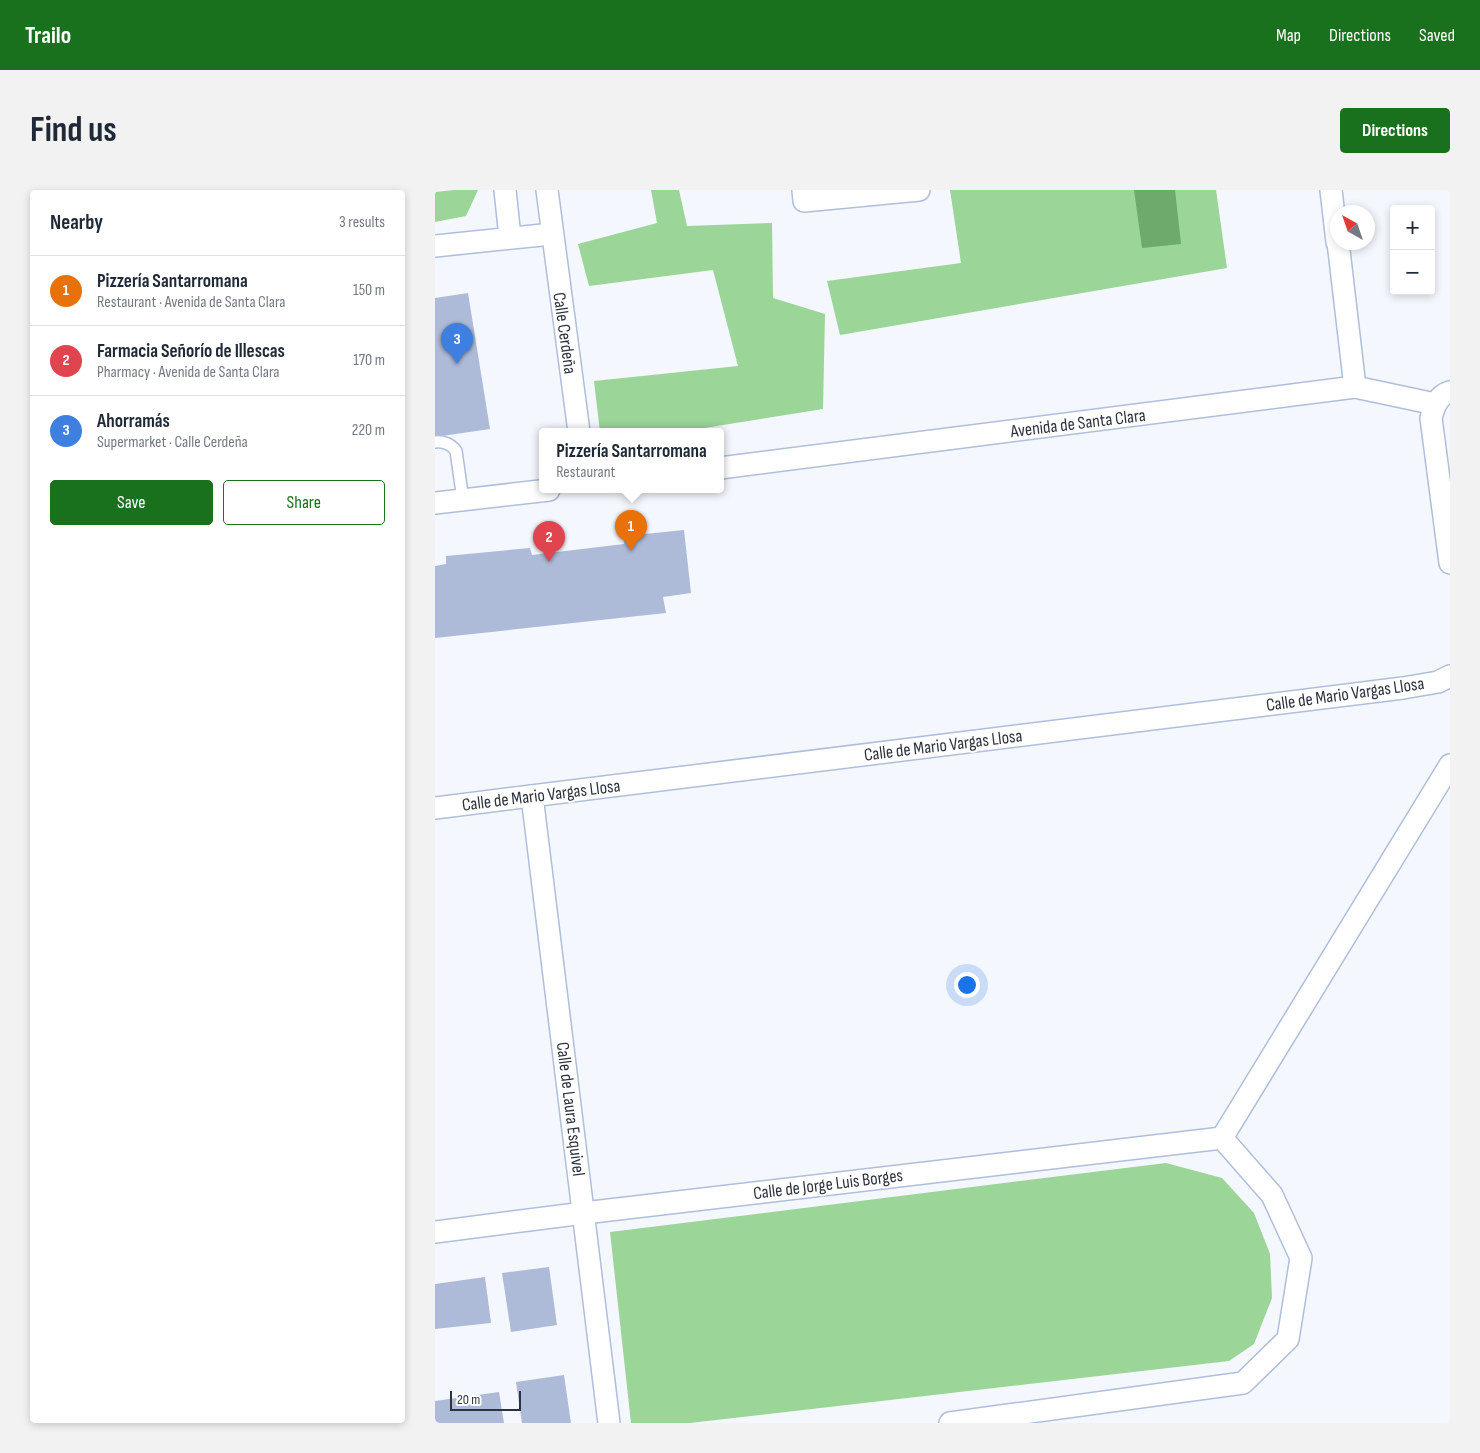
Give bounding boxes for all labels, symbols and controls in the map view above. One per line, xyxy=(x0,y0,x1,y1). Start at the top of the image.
text: Trailo xyxy=(25,21,71,50)
text: Map xyxy=(1276,25,1301,46)
text: Directions xyxy=(1329,25,1391,46)
text: Saved xyxy=(1419,25,1455,46)
button: Directions xyxy=(1340,108,1450,153)
text: Find us xyxy=(30,109,117,152)
north arrow xyxy=(1330,205,1375,250)
map controls xyxy=(1390,205,1435,295)
button: + xyxy=(1390,205,1435,250)
text: Nearby xyxy=(50,210,103,235)
text: 3 results xyxy=(339,213,385,232)
button: − xyxy=(1390,250,1435,295)
text: Pizzería Santarromana xyxy=(97,270,248,293)
text: 1 xyxy=(63,281,69,300)
text: 150 m xyxy=(353,281,385,300)
street label: Calle Cerdeña xyxy=(548,291,581,375)
text: Restaurant · Avenida de Santa Clara xyxy=(97,293,286,312)
pin: 3 xyxy=(441,323,473,364)
text: Farmacia Señorío de Illescas xyxy=(97,340,285,363)
text: 2 xyxy=(62,351,70,370)
text: 170 m xyxy=(353,351,385,370)
text: Pharmacy · Avenida de Santa Clara xyxy=(97,363,279,382)
street label: Avenida de Santa Clara xyxy=(1008,405,1147,442)
text: Ahorramás xyxy=(97,410,170,433)
text: 3 xyxy=(62,421,70,440)
text: 220 m xyxy=(352,421,385,440)
popup xyxy=(539,428,724,493)
text: Supermarket · Calle Cerdeña xyxy=(97,433,248,452)
text: Pizzería Santarromana xyxy=(556,440,707,463)
text: Restaurant xyxy=(556,463,616,482)
button: Save xyxy=(50,480,213,525)
button: Share xyxy=(223,480,385,525)
pin: 1 xyxy=(615,510,647,551)
pin: 2 xyxy=(533,521,565,562)
street label: Calle de Mario Vargas Llosa xyxy=(1265,673,1426,716)
street label: Calle de Mario Vargas Llosa xyxy=(863,725,1023,766)
street label: Calle de Mario Vargas Llosa xyxy=(461,775,621,816)
your location xyxy=(954,972,980,998)
street label: Calle de Laura Esquivel xyxy=(552,1041,589,1177)
street label: Calle de Jorge Luis Borges xyxy=(752,1165,904,1204)
scale bar xyxy=(450,1388,521,1411)
text: 20 m xyxy=(457,1391,480,1408)

